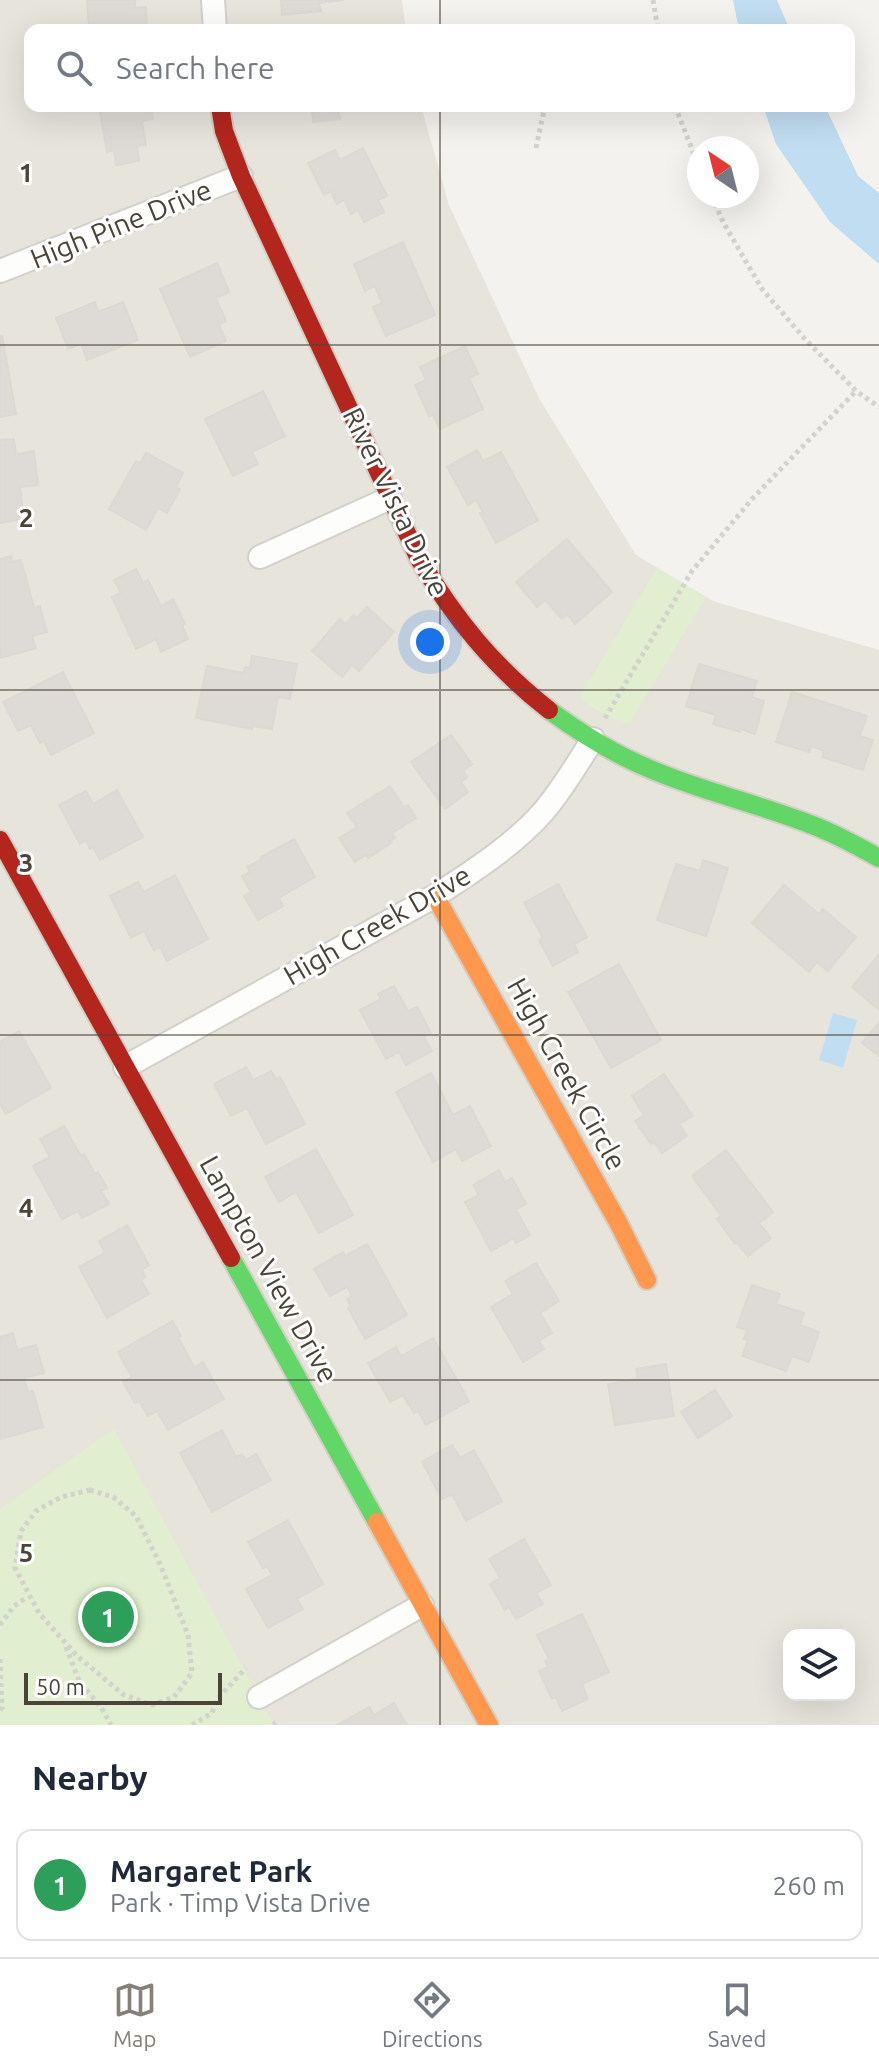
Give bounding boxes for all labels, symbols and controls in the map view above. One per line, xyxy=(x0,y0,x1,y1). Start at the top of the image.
search box xyxy=(24,24,855,112)
icon: search xyxy=(52,46,96,90)
text: Search here xyxy=(116,51,275,85)
north arrow xyxy=(687,136,759,208)
text: 1 xyxy=(19,158,33,187)
street label: High Pine Drive xyxy=(26,173,216,274)
street label: River Vista Drive xyxy=(337,402,456,601)
text: 2 xyxy=(19,503,33,532)
your location xyxy=(410,622,450,662)
text: 3 xyxy=(19,848,33,877)
street label: High Creek Drive xyxy=(278,859,476,991)
street label: High Creek Circle xyxy=(502,972,633,1175)
street label: Lampton View Drive xyxy=(194,1150,345,1387)
text: 4 xyxy=(19,1193,33,1222)
text: 5 xyxy=(19,1538,33,1567)
pin: 1 xyxy=(82,1587,134,1647)
map controls xyxy=(783,1629,855,1701)
button: layers xyxy=(783,1629,855,1701)
scale bar xyxy=(24,1669,222,1705)
text: 50 m xyxy=(36,1674,85,1699)
text: Nearby xyxy=(32,1758,147,1796)
text: Margaret Park xyxy=(110,1854,312,1888)
text: 1 xyxy=(53,1871,67,1900)
text: 260 m xyxy=(773,1871,845,1900)
text: Park · Timp Vista Drive xyxy=(110,1888,371,1917)
tab: Map xyxy=(113,1978,157,2051)
tab: Directions xyxy=(382,1978,482,2051)
tab: Saved xyxy=(708,1978,766,2051)

